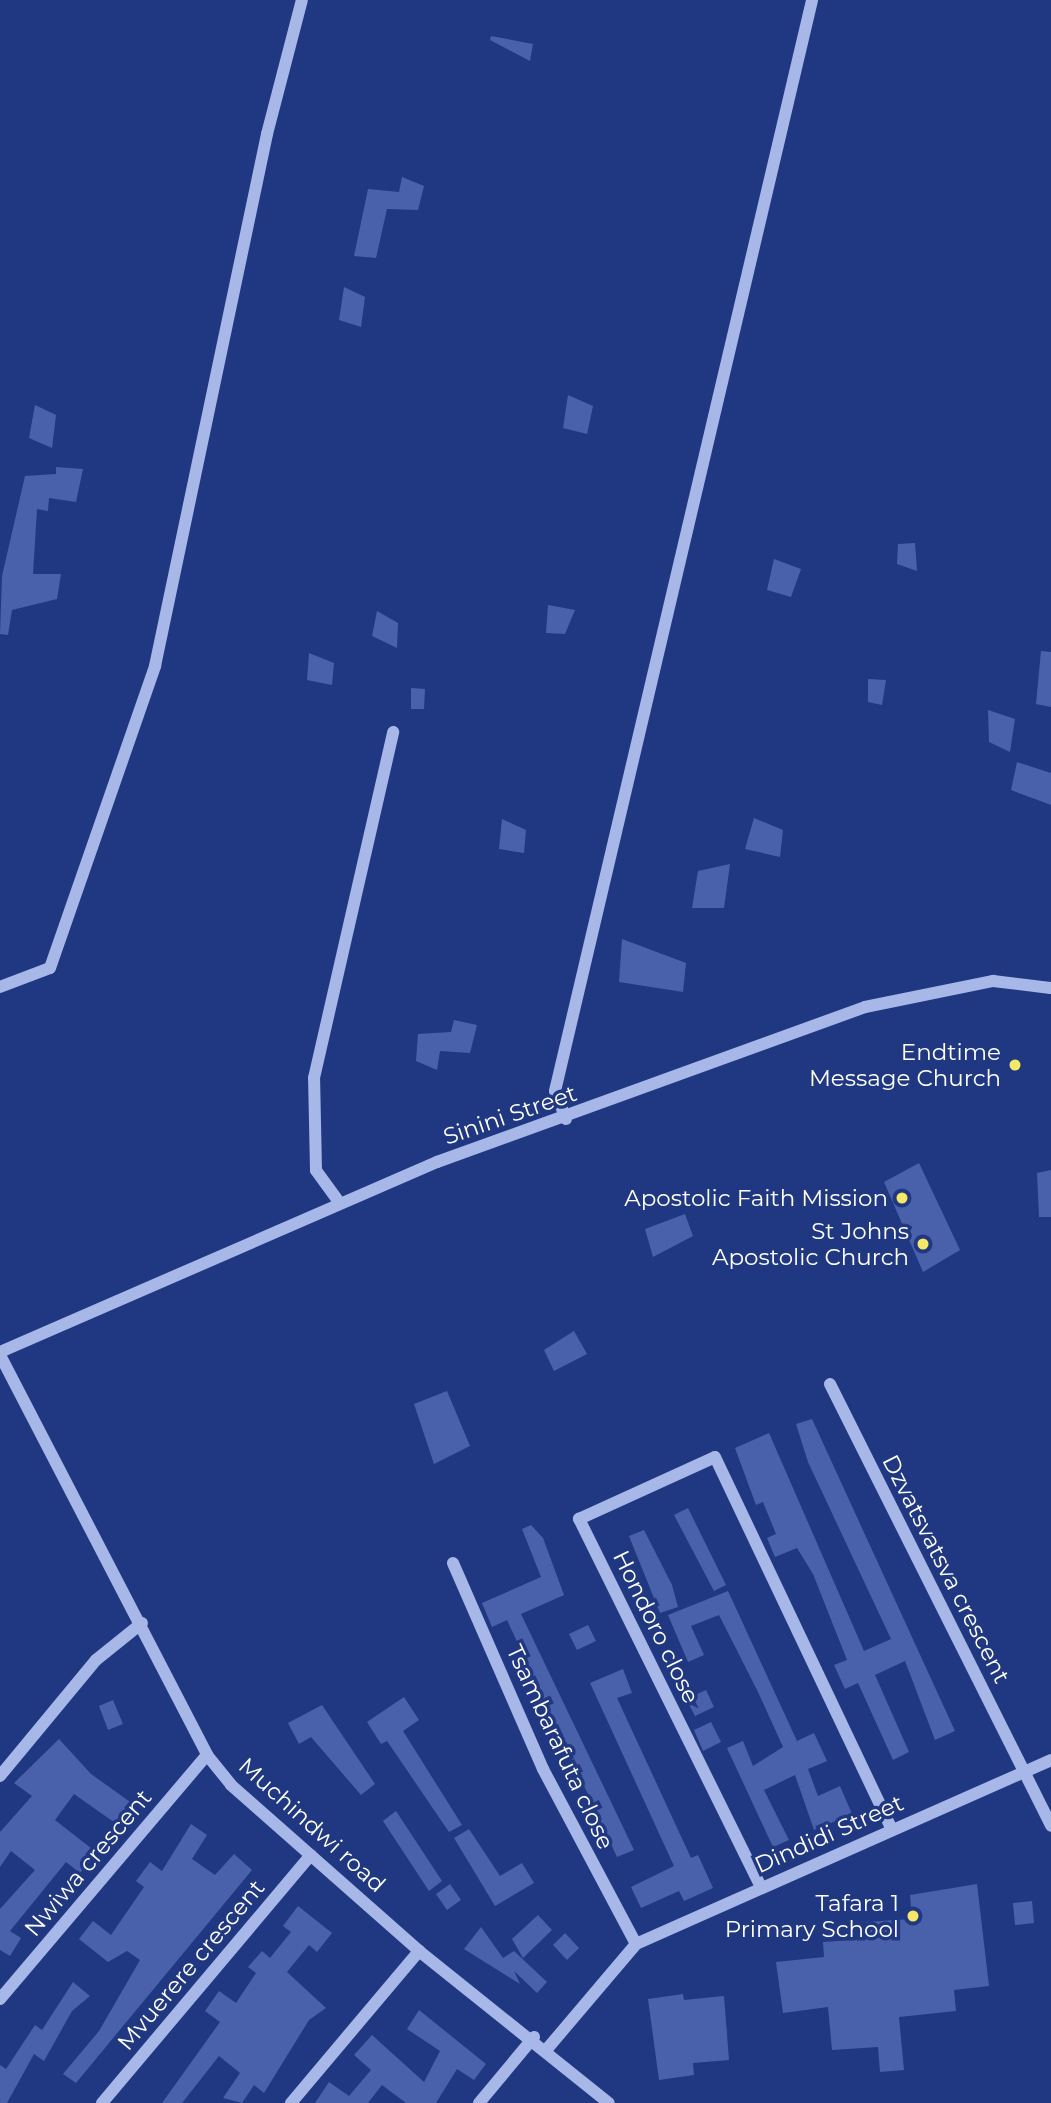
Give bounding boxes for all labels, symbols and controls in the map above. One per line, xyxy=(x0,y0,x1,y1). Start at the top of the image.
place label: Endtime Message Church xyxy=(809,1038,1001,1092)
marker: Endtime Message Church xyxy=(1007,1057,1023,1073)
street label: Sinini Street xyxy=(440,1079,580,1151)
place label: Apostolic Faith Mission xyxy=(624,1184,888,1212)
marker: Apostolic Faith Mission xyxy=(894,1190,910,1206)
place label: St Johns Apostolic Church xyxy=(712,1217,909,1271)
marker: St Johns Apostolic Church xyxy=(915,1236,931,1252)
street label: Dzvatsvatsva crescent xyxy=(876,1450,1016,1688)
street label: Hondoro close xyxy=(607,1546,705,1708)
street label: Tsambarafuta close xyxy=(500,1640,620,1854)
street label: Muchindwi road xyxy=(233,1752,391,1898)
street label: Nwiwa crescent xyxy=(19,1784,157,1942)
street label: Dindidi Street xyxy=(750,1789,908,1879)
street label: Mvuerere crescent xyxy=(112,1874,270,2056)
place label: Tafara 1 Primary School xyxy=(725,1889,899,1943)
marker: Tafara 1 Primary School xyxy=(905,1908,921,1924)

